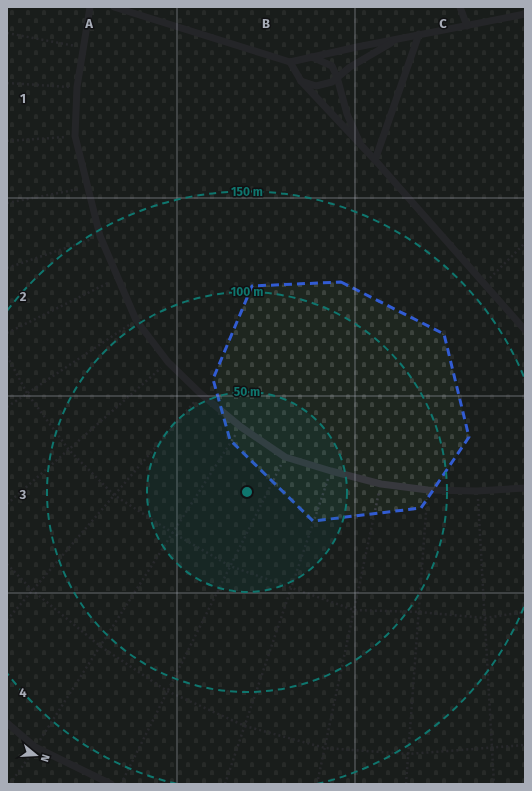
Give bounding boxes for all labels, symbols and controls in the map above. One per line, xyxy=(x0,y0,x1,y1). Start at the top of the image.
text: A xyxy=(84,16,93,31)
text: B xyxy=(262,16,270,31)
text: C xyxy=(439,16,447,31)
text: 1 xyxy=(20,91,26,106)
text: 150 m xyxy=(231,185,263,199)
text: 100 m xyxy=(231,285,263,299)
text: 2 xyxy=(20,289,27,304)
text: 50 m xyxy=(234,385,260,399)
centre of rings xyxy=(240,485,254,499)
text: 3 xyxy=(19,487,27,502)
text: 4 xyxy=(19,685,27,700)
north arrow xyxy=(16,735,56,775)
text: N xyxy=(38,752,52,763)

